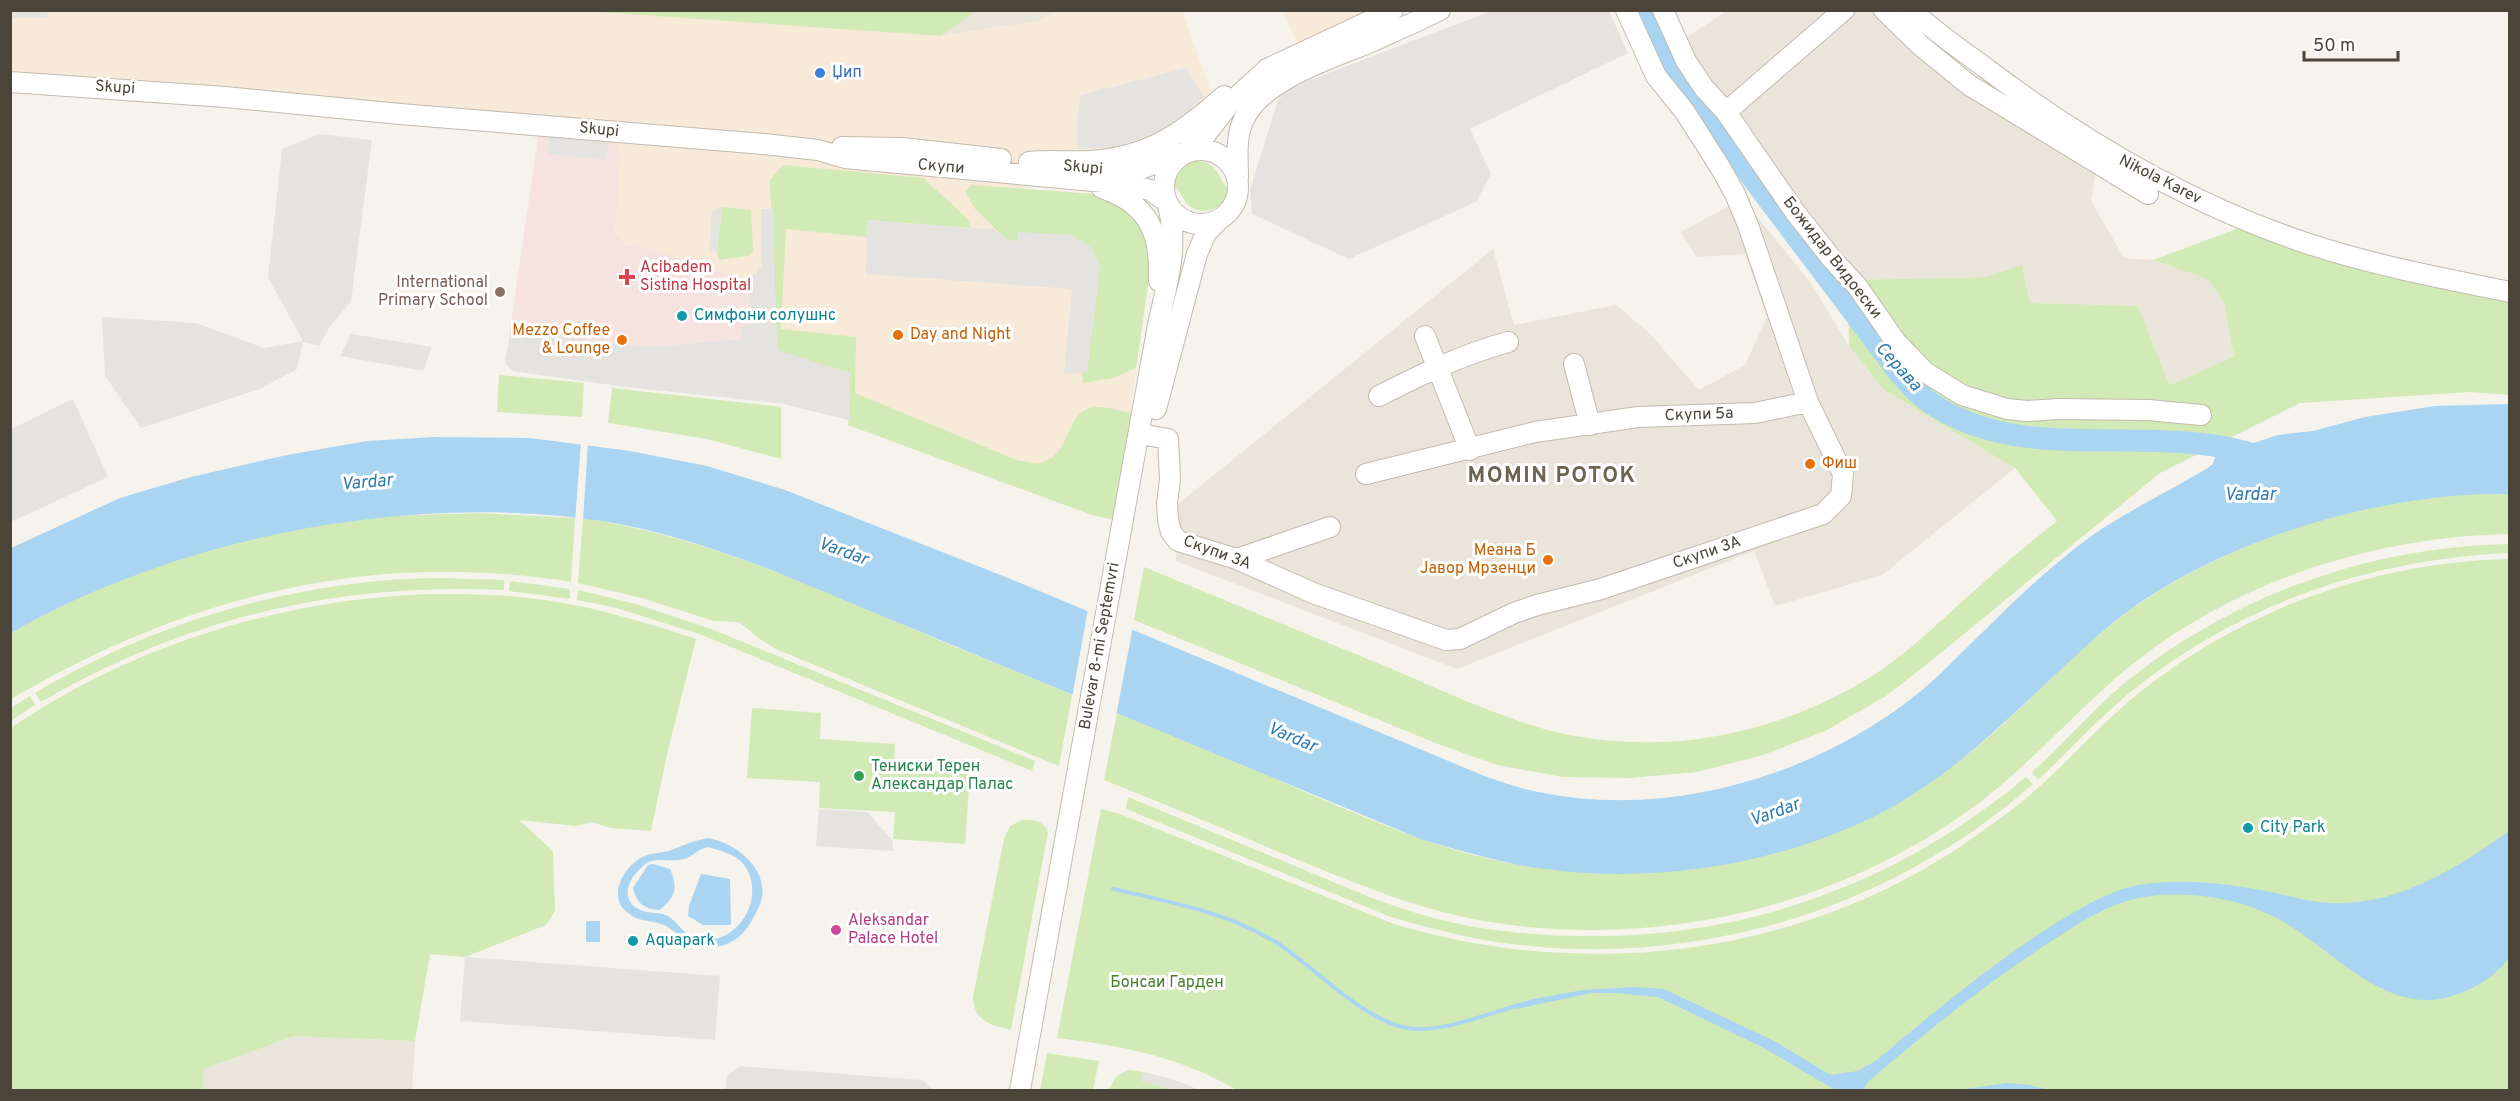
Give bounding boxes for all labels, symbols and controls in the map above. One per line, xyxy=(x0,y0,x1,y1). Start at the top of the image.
scale bar xyxy=(2304,24,2398,62)
text: 50 m xyxy=(2313,35,2355,58)
place label: Џип xyxy=(832,63,862,83)
marker: Џип xyxy=(813,66,827,80)
street label: Skupi xyxy=(94,77,136,99)
street label: Skupi xyxy=(578,118,620,142)
street label: Nikola Karev xyxy=(2115,151,2205,209)
street label: Скупи xyxy=(917,155,965,179)
street label: Skupi xyxy=(1062,156,1104,180)
street label: Божидар Видоески xyxy=(1778,193,1886,323)
place label: Acibadem Sistina Hospital xyxy=(640,258,751,296)
marker: Acibadem Sistina Hospital xyxy=(618,268,636,286)
place label: International Primary School xyxy=(378,273,488,311)
marker: International Primary School xyxy=(493,285,507,299)
place label: Симфони солушнс xyxy=(694,306,836,326)
marker: Симфони солушнс xyxy=(675,309,689,323)
place label: Mezzo Coffee & Lounge xyxy=(512,321,610,359)
place label: Day and Night xyxy=(910,325,1011,345)
marker: Day and Night xyxy=(891,328,905,342)
marker: Mezzo Coffee & Lounge xyxy=(615,333,629,347)
water label: Серава xyxy=(1870,337,1927,397)
street label: Скупи 5а xyxy=(1664,404,1734,426)
place label: Фиш xyxy=(1822,454,1857,474)
marker: Фиш xyxy=(1803,457,1817,471)
district label: MOMIN POTOK xyxy=(1467,463,1637,490)
water label: Vardar xyxy=(340,469,396,497)
water label: Vardar xyxy=(2224,484,2278,507)
street label: Скупи 3А xyxy=(1180,531,1254,575)
water label: Vardar xyxy=(815,532,873,572)
street label: Скупи 3А xyxy=(1670,532,1744,574)
place label: Меана Б Јавор Мрзенци xyxy=(1420,541,1536,579)
marker: Меана Б Јавор Мрзенци xyxy=(1541,553,1555,567)
street label: Bulevar 8-mi Septemvri xyxy=(1075,561,1125,731)
water label: Vardar xyxy=(1264,717,1322,759)
place label: Тениски Терен Александар Палас xyxy=(871,757,1013,795)
marker: Тениски Терен Александар Палас xyxy=(852,769,866,783)
water label: Vardar xyxy=(1747,793,1805,833)
place label: City Park xyxy=(2260,818,2325,838)
marker: City Park xyxy=(2241,821,2255,835)
place label: Aleksandar Palace Hotel xyxy=(848,911,938,949)
marker: Aleksandar Palace Hotel xyxy=(829,923,843,937)
place label: Aquapark xyxy=(645,931,715,951)
marker: Aquapark xyxy=(626,934,640,948)
park label: Бонсаи Гарден xyxy=(1110,973,1224,993)

